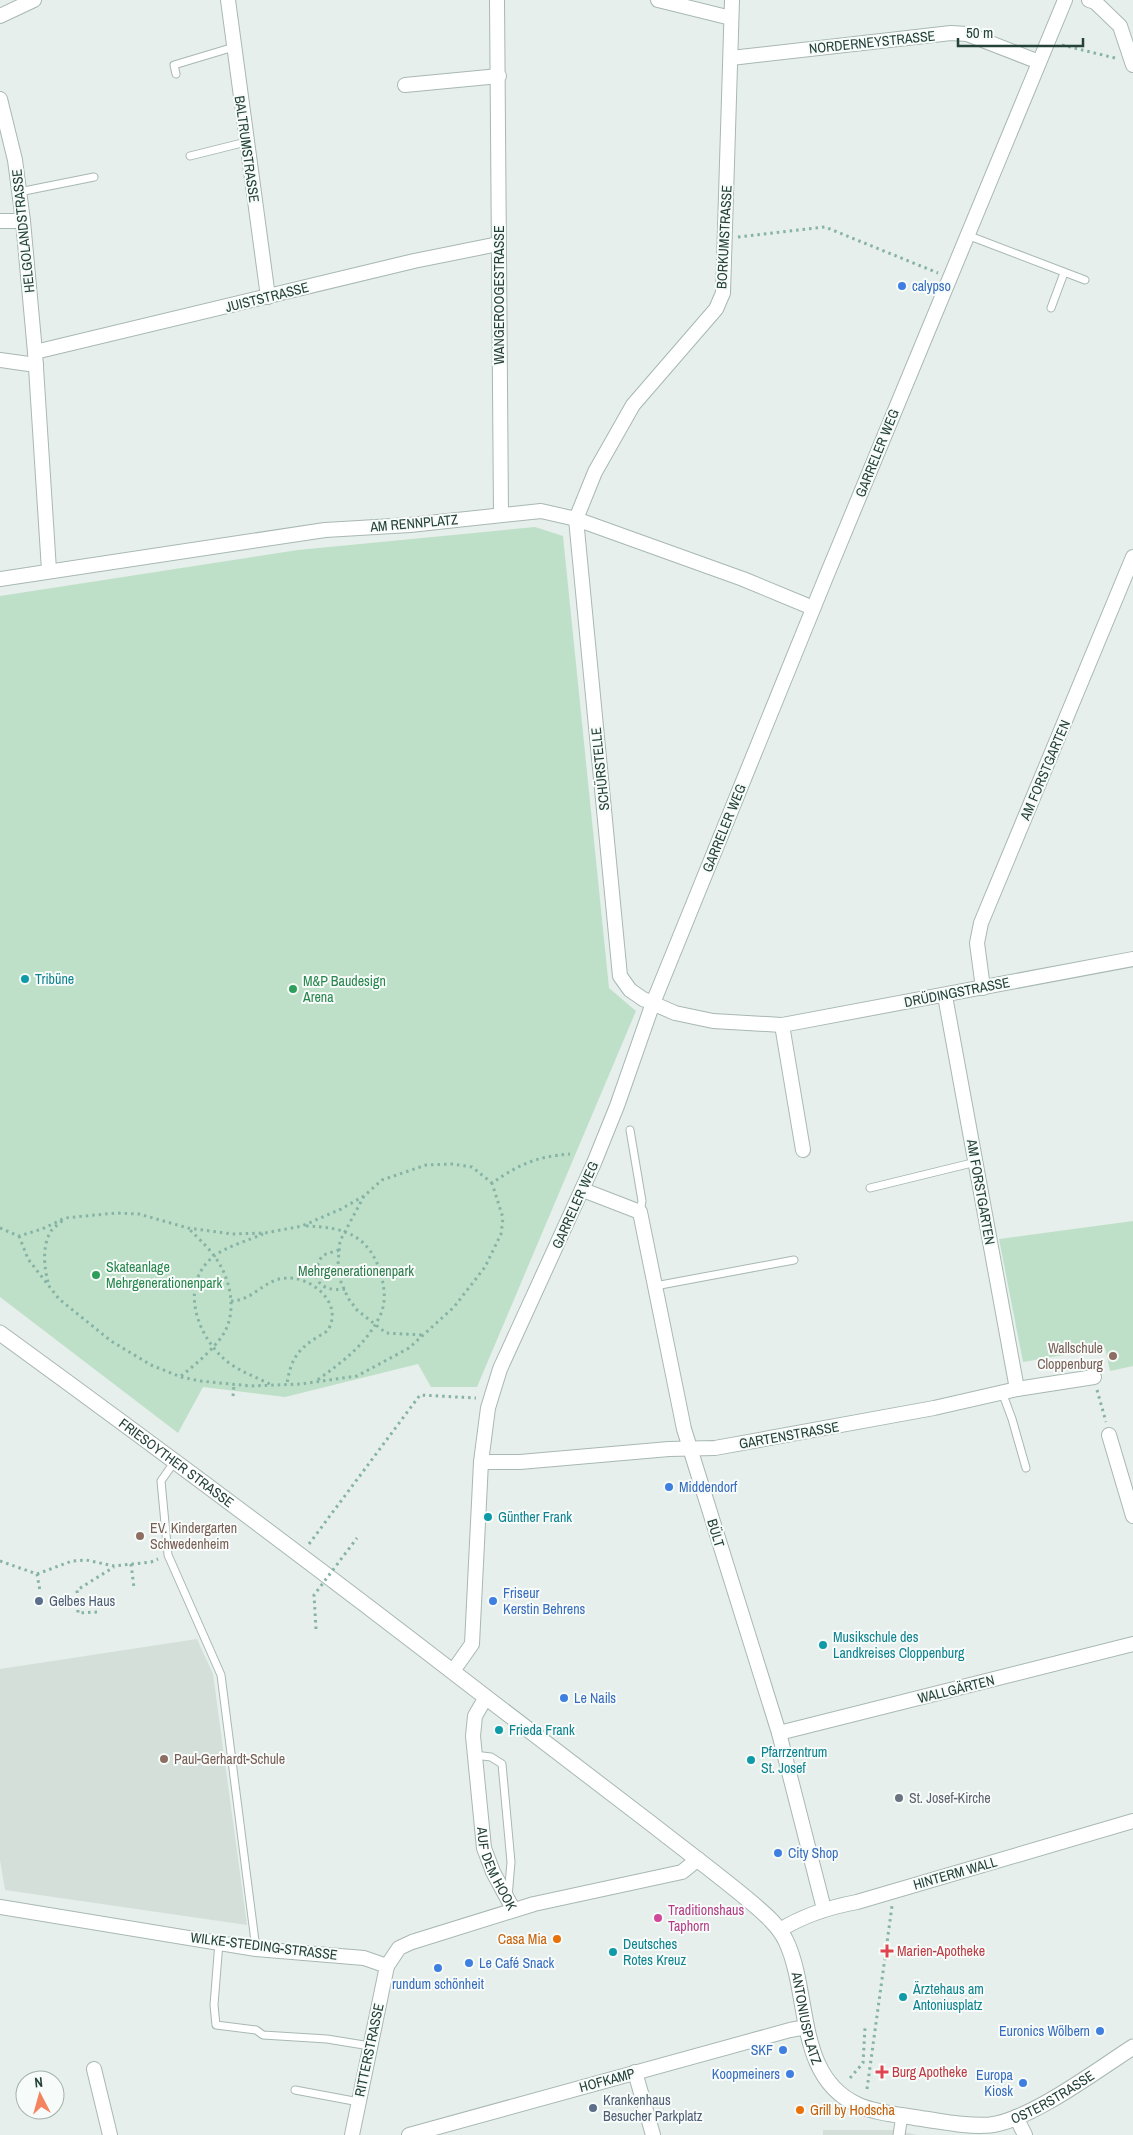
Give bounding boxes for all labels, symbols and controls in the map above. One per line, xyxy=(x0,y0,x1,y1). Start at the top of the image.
scale bar xyxy=(958,15,1083,47)
text: 50 m xyxy=(966,22,993,43)
street label: NORDERNEYSTRASSE xyxy=(808,26,936,58)
street label: BALTRUMSTRASSE xyxy=(231,94,263,204)
street label: HELGOLANDSTRASSE xyxy=(8,168,38,294)
street label: BORKUMSTRASSE xyxy=(712,185,736,289)
street label: WANGEROOGESTRASSE xyxy=(490,225,508,365)
place label: calypso xyxy=(912,277,951,295)
street label: JUISTSTRASSE xyxy=(223,278,311,316)
marker: calypso xyxy=(896,280,908,292)
street label: GARRELER WEG xyxy=(851,406,903,500)
street label: AM RENNPLATZ xyxy=(368,510,459,536)
street label: AM FORSTGARTEN xyxy=(1015,717,1074,824)
street label: SCHÜRSTELLE xyxy=(587,726,613,812)
street label: GARRELER WEG xyxy=(698,781,750,875)
place label: Tribüne xyxy=(35,970,74,988)
place label: M&P Baudesign Arena xyxy=(302,972,386,1006)
marker: Tribüne xyxy=(19,973,31,985)
street label: DRÜDINGSTRASSE xyxy=(903,973,1011,1011)
marker: M&P Baudesign Arena xyxy=(287,983,299,995)
street label: AM FORSTGARTEN xyxy=(963,1137,999,1246)
street label: GARRELER WEG xyxy=(548,1158,602,1251)
place label: Skateanlage Mehrgenerationenpark xyxy=(106,1258,222,1292)
park label: Mehrgenerationenpark xyxy=(298,1262,414,1280)
marker: Skateanlage Mehrgenerationenpark xyxy=(90,1269,102,1281)
place label: Wallschule Cloppenburg xyxy=(1037,1339,1104,1373)
marker: Wallschule Cloppenburg xyxy=(1107,1350,1119,1362)
street label: FRIESOYTHER STRASSE xyxy=(115,1414,237,1511)
street label: GARTENSTRASSE xyxy=(738,1417,840,1453)
place label: Middendorf xyxy=(679,1478,738,1496)
marker: Middendorf xyxy=(663,1481,675,1493)
place label: Günther Frank xyxy=(498,1508,572,1526)
marker: Günther Frank xyxy=(482,1511,494,1523)
street label: BÜLT xyxy=(703,1517,729,1549)
place label: EV. Kindergarten Schwedenheim xyxy=(150,1519,237,1553)
marker: EV. Kindergarten Schwedenheim xyxy=(134,1530,146,1542)
place label: Friseur Kerstin Behrens xyxy=(503,1584,586,1618)
place label: Gelbes Haus xyxy=(49,1592,116,1610)
marker: Gelbes Haus xyxy=(33,1595,45,1607)
marker: Friseur Kerstin Behrens xyxy=(487,1595,499,1607)
place label: Musikschule des Landkreises Cloppenburg xyxy=(833,1628,965,1662)
marker: Musikschule des Landkreises Cloppenburg xyxy=(817,1639,829,1651)
street label: WALLGÄRTEN xyxy=(916,1671,996,1707)
place label: Le Nails xyxy=(574,1689,616,1707)
marker: Le Nails xyxy=(558,1692,570,1704)
place label: Frieda Frank xyxy=(509,1721,575,1739)
marker: Frieda Frank xyxy=(493,1724,505,1736)
place label: Pfarrzentrum St. Josef xyxy=(761,1743,827,1777)
place label: Paul-Gerhardt-Schule xyxy=(174,1750,285,1768)
marker: Paul-Gerhardt-Schule xyxy=(158,1753,170,1765)
marker: Pfarrzentrum St. Josef xyxy=(745,1754,757,1766)
place label: St. Josef-Kirche xyxy=(909,1789,991,1807)
marker: St. Josef-Kirche xyxy=(893,1792,905,1804)
street label: AUF DEM HOOK xyxy=(473,1825,521,1914)
place label: City Shop xyxy=(788,1844,838,1862)
marker: City Shop xyxy=(772,1847,784,1859)
street label: HINTERM WALL xyxy=(911,1852,1000,1894)
place label: Traditionshaus Taphorn xyxy=(668,1901,744,1935)
marker: Traditionshaus Taphorn xyxy=(652,1912,664,1924)
street label: WILKE-STEDING-STRASSE xyxy=(189,1928,339,1964)
place label: Casa Mia xyxy=(498,1930,548,1948)
marker: Casa Mia xyxy=(551,1933,563,1945)
place label: Deutsches Rotes Kreuz xyxy=(623,1935,686,1969)
place label: Marien-Apotheke xyxy=(897,1942,985,1960)
marker: Marien-Apotheke xyxy=(881,1945,893,1957)
marker: Deutsches Rotes Kreuz xyxy=(607,1946,619,1958)
place label: Le Café Snack xyxy=(479,1954,555,1972)
marker: Le Café Snack xyxy=(463,1957,475,1969)
marker: rundum schönheit xyxy=(432,1962,444,1974)
street label: ANTONIUSPLATZ xyxy=(787,1969,826,2067)
place label: rundum schönheit xyxy=(392,1975,484,1993)
place label: Ärztehaus am Antoniusplatz xyxy=(912,1980,984,2014)
marker: Ärztehaus am Antoniusplatz xyxy=(897,1991,909,2003)
street label: RITTERSTRASSE xyxy=(350,2002,388,2098)
place label: Euronics Wölbern xyxy=(999,2022,1090,2040)
marker: Euronics Wölbern xyxy=(1094,2025,1106,2037)
place label: SKF xyxy=(751,2041,773,2059)
marker: SKF xyxy=(777,2044,789,2056)
place label: Burg Apotheke xyxy=(892,2063,967,2081)
street label: HOFKAMP xyxy=(577,2064,637,2096)
place label: Koopmeiners xyxy=(712,2065,780,2083)
marker: Burg Apotheke xyxy=(876,2066,888,2078)
place label: Europa Kiosk xyxy=(976,2066,1014,2100)
street label: OSTERSTRASSE xyxy=(1008,2066,1098,2128)
marker: Koopmeiners xyxy=(784,2068,796,2080)
north arrow xyxy=(15,2070,65,2120)
text: N xyxy=(34,2073,44,2091)
marker: Europa Kiosk xyxy=(1017,2077,1029,2089)
place label: Krankenhaus Besucher Parkplatz xyxy=(603,2091,703,2125)
place label: Grill by Hodscha xyxy=(810,2101,895,2119)
marker: Krankenhaus Besucher Parkplatz xyxy=(587,2102,599,2114)
marker: Grill by Hodscha xyxy=(794,2104,806,2116)

